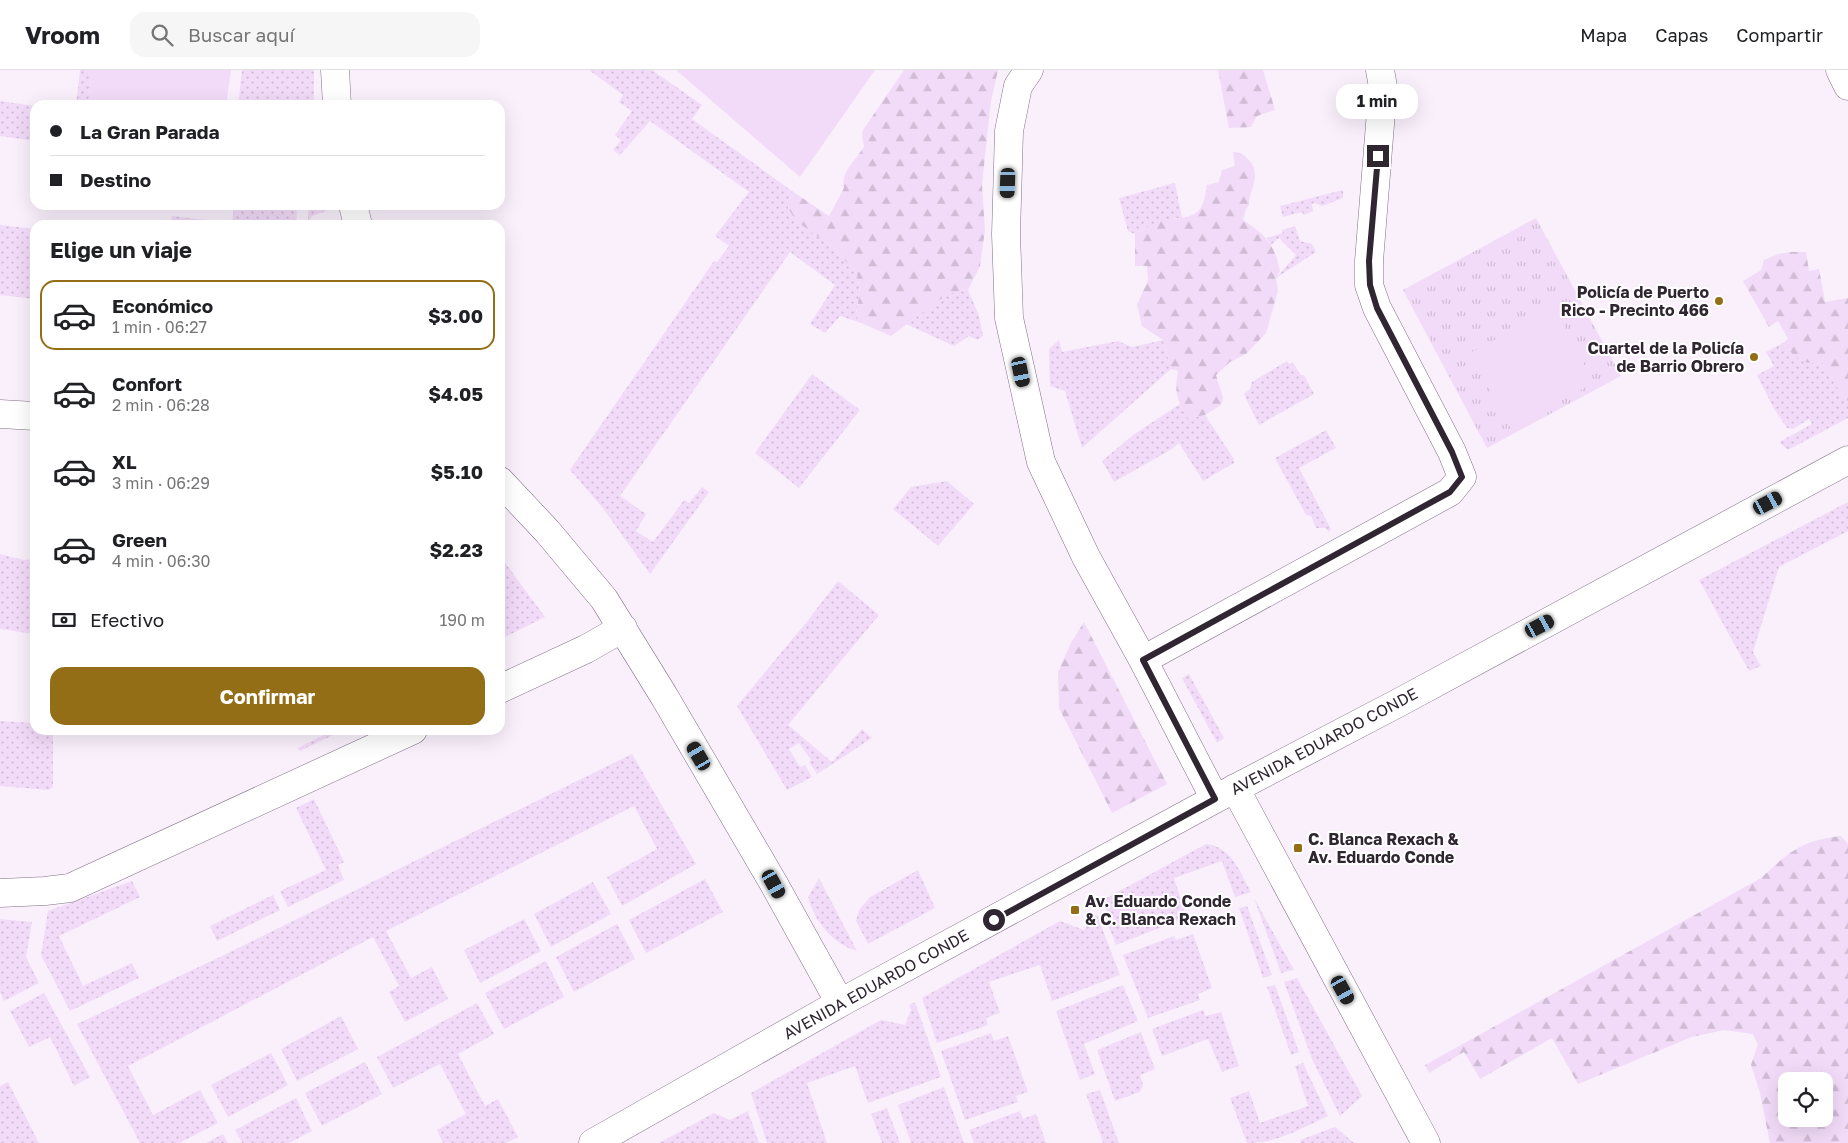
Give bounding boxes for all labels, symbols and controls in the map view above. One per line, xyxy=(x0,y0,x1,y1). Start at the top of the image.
search box xyxy=(130,12,480,57)
text: Vroom xyxy=(25,20,100,49)
icon: search xyxy=(148,21,176,49)
text: Buscar aquí xyxy=(188,23,295,46)
text: Mapa xyxy=(1580,24,1627,46)
text: Capas xyxy=(1655,24,1708,46)
text: Compartir xyxy=(1736,24,1823,46)
callout: 1 min xyxy=(1337,83,1419,118)
text: 1 min xyxy=(1357,91,1397,111)
text: La Gran Parada xyxy=(80,120,219,143)
route end xyxy=(1367,145,1389,167)
text: Destino xyxy=(80,168,151,191)
car xyxy=(999,168,1016,198)
text: Elige un viaje xyxy=(50,236,192,263)
place label: Policía de Puerto Rico - Precinto 466 xyxy=(1561,282,1709,320)
icon: car xyxy=(52,293,97,338)
text: Económico xyxy=(112,294,213,317)
marker: Policía de Puerto Rico - Precinto 466 xyxy=(1713,295,1725,307)
text: $3.00 xyxy=(428,304,483,327)
text: 1 min · 06:27 xyxy=(112,317,207,337)
place label: Cuartel de la Policía de Barrio Obrero xyxy=(1587,338,1744,376)
marker: Cuartel de la Policía de Barrio Obrero xyxy=(1748,351,1760,363)
car xyxy=(1010,356,1031,388)
icon: car xyxy=(52,371,97,416)
text: Confort xyxy=(112,372,182,395)
text: $4.05 xyxy=(428,382,483,405)
text: 2 min · 06:28 xyxy=(112,395,210,415)
icon: car xyxy=(52,449,97,494)
text: XL xyxy=(112,450,137,473)
text: $5.10 xyxy=(430,460,483,483)
text: 3 min · 06:29 xyxy=(112,473,210,493)
car xyxy=(1751,489,1784,517)
icon: car xyxy=(52,527,97,572)
text: Green xyxy=(112,528,167,551)
text: $2.23 xyxy=(429,538,483,561)
text: 4 min · 06:30 xyxy=(112,551,211,571)
icon: cash xyxy=(50,606,78,634)
text: Efectivo xyxy=(90,608,164,631)
text: 190 m xyxy=(439,610,485,630)
car xyxy=(1523,612,1556,640)
button: Confirmar xyxy=(50,667,485,725)
street label: AVENIDA EDUARDO CONDE xyxy=(1227,683,1421,799)
car xyxy=(685,739,712,773)
place label: C. Blanca Rexach & Av. Eduardo Conde xyxy=(1308,829,1460,867)
marker: C. Blanca Rexach & Av. Eduardo Conde xyxy=(1292,842,1304,854)
car xyxy=(760,867,787,901)
place label: Av. Eduardo Conde & C. Blanca Rexach xyxy=(1085,891,1236,929)
marker: Av. Eduardo Conde & C. Blanca Rexach xyxy=(1069,904,1081,916)
route start xyxy=(983,909,1005,931)
street label: AVENIDA EDUARDO CONDE xyxy=(780,925,972,1043)
car xyxy=(1329,973,1356,1007)
map controls xyxy=(1778,1072,1833,1127)
button: locate xyxy=(1778,1072,1833,1127)

